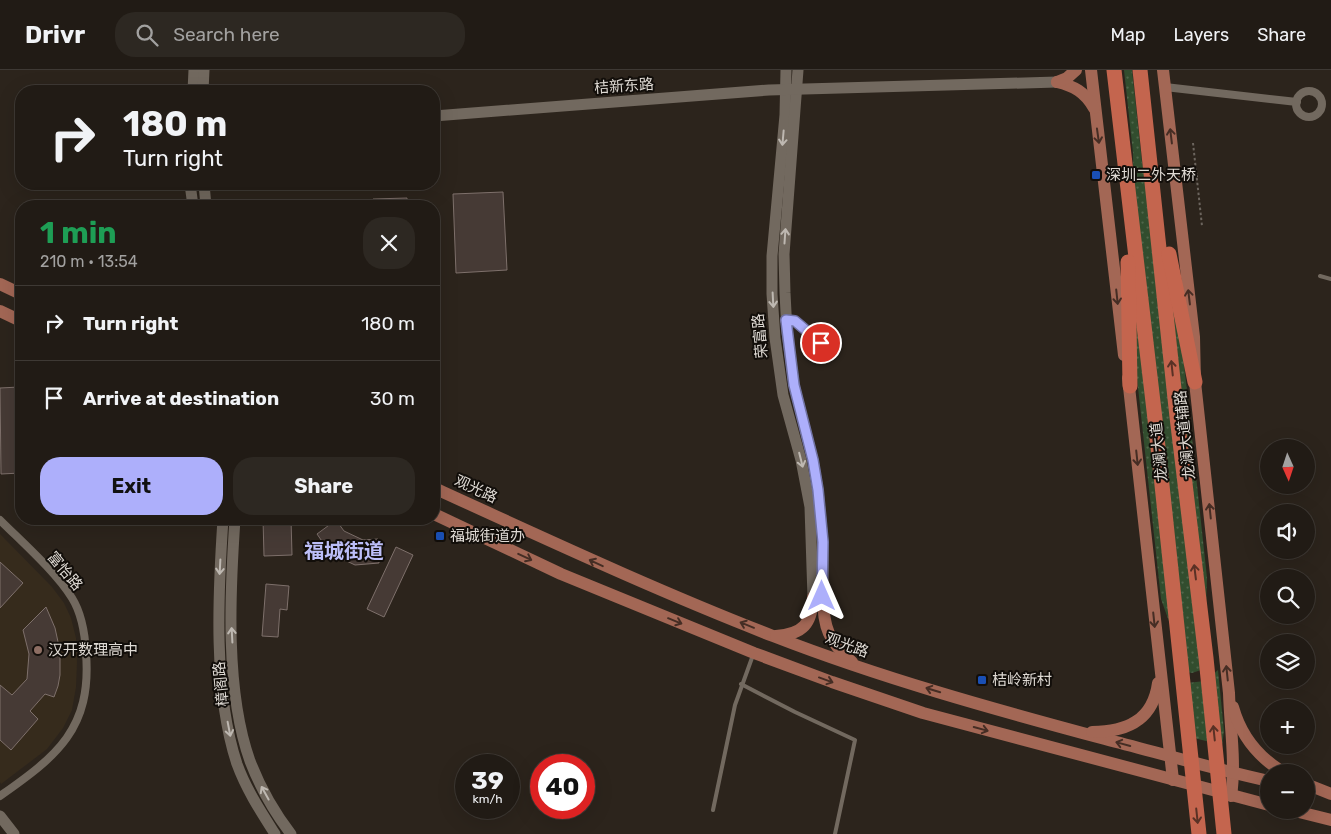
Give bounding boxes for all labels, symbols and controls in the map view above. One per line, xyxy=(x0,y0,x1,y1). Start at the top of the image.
search box xyxy=(115,12,465,57)
text: Drivr xyxy=(25,21,85,49)
icon: search xyxy=(133,21,161,49)
text: Search here xyxy=(173,23,280,46)
text: Map xyxy=(1111,24,1146,46)
text: Layers xyxy=(1174,24,1229,46)
text: Share xyxy=(1257,24,1306,46)
street label: 桔新东路 xyxy=(593,75,655,97)
text: 180 m xyxy=(123,103,227,145)
icon: right xyxy=(40,105,105,170)
one-way arrow xyxy=(1093,128,1103,144)
one-way arrow xyxy=(1166,128,1176,144)
one-way arrow xyxy=(778,130,788,146)
text: Turn right xyxy=(123,145,223,172)
place label: 深圳二外天桥 xyxy=(1106,166,1196,184)
marker: 深圳二外天桥 xyxy=(1090,169,1102,181)
text: 1 min xyxy=(40,215,117,251)
button: close xyxy=(363,217,415,269)
one-way arrow xyxy=(781,229,790,245)
text: 210 m · 13:54 xyxy=(40,252,138,271)
one-way arrow xyxy=(1112,289,1122,305)
one-way arrow xyxy=(1184,289,1194,305)
one-way arrow xyxy=(768,292,777,308)
icon: right xyxy=(40,309,68,337)
text: Turn right xyxy=(83,312,178,335)
text: 180 m xyxy=(361,312,415,335)
street label: 荣富路 xyxy=(749,313,771,359)
pin xyxy=(800,322,842,364)
icon: arrive xyxy=(807,329,835,357)
one-way arrow xyxy=(1167,360,1177,376)
icon: arrive xyxy=(40,384,68,412)
text: Arrive at destination xyxy=(83,387,279,410)
text: 30 m xyxy=(370,387,415,410)
street label: 龙澜大道辅路 xyxy=(1171,389,1199,481)
street label: 龙澜大道 xyxy=(1147,421,1171,483)
north arrow xyxy=(1260,439,1315,494)
map controls xyxy=(1260,439,1315,819)
one-way arrow xyxy=(1132,450,1142,466)
one-way arrow xyxy=(797,451,806,467)
button: Exit xyxy=(40,457,223,515)
button: Share xyxy=(233,457,415,515)
street label: 观光路 xyxy=(452,471,500,507)
one-way arrow xyxy=(1205,503,1215,519)
button: sound xyxy=(1260,504,1315,559)
place label: 福城街道办 xyxy=(450,527,525,545)
marker: 福城街道办 xyxy=(434,530,446,542)
district label: 福城街道 xyxy=(304,539,384,563)
street label: 富怡路 xyxy=(44,548,86,594)
one-way arrow xyxy=(517,552,532,562)
one-way arrow xyxy=(589,557,604,567)
one-way arrow xyxy=(216,559,225,575)
one-way arrow xyxy=(1190,564,1200,580)
position arrow xyxy=(795,569,847,621)
button: search xyxy=(1260,569,1315,624)
one-way arrow xyxy=(1149,612,1159,628)
one-way arrow xyxy=(667,616,682,626)
one-way arrow xyxy=(739,620,755,629)
one-way arrow xyxy=(227,628,237,644)
street label: 观光路 xyxy=(823,629,871,661)
button: layers xyxy=(1260,634,1315,689)
place label: 汉开数理高中 xyxy=(48,641,138,659)
marker: 汉开数理高中 xyxy=(32,644,44,656)
street label: 樟阁路 xyxy=(210,661,232,707)
one-way arrow xyxy=(1222,665,1232,681)
place label: 桔岭新村 xyxy=(992,671,1052,689)
marker: 桔岭新村 xyxy=(976,674,988,686)
one-way arrow xyxy=(818,676,833,685)
one-way arrow xyxy=(925,685,941,695)
button: + xyxy=(1260,699,1315,754)
one-way arrow xyxy=(224,721,234,737)
one-way arrow xyxy=(972,724,988,734)
one-way arrow xyxy=(1209,726,1218,742)
one-way arrow xyxy=(1115,738,1131,748)
speed limit sign: 40 xyxy=(530,754,595,819)
button: − xyxy=(1260,764,1315,819)
text: 39 xyxy=(471,766,504,795)
one-way arrow xyxy=(260,786,269,801)
text: km/h xyxy=(473,792,502,806)
one-way arrow xyxy=(1192,807,1202,823)

